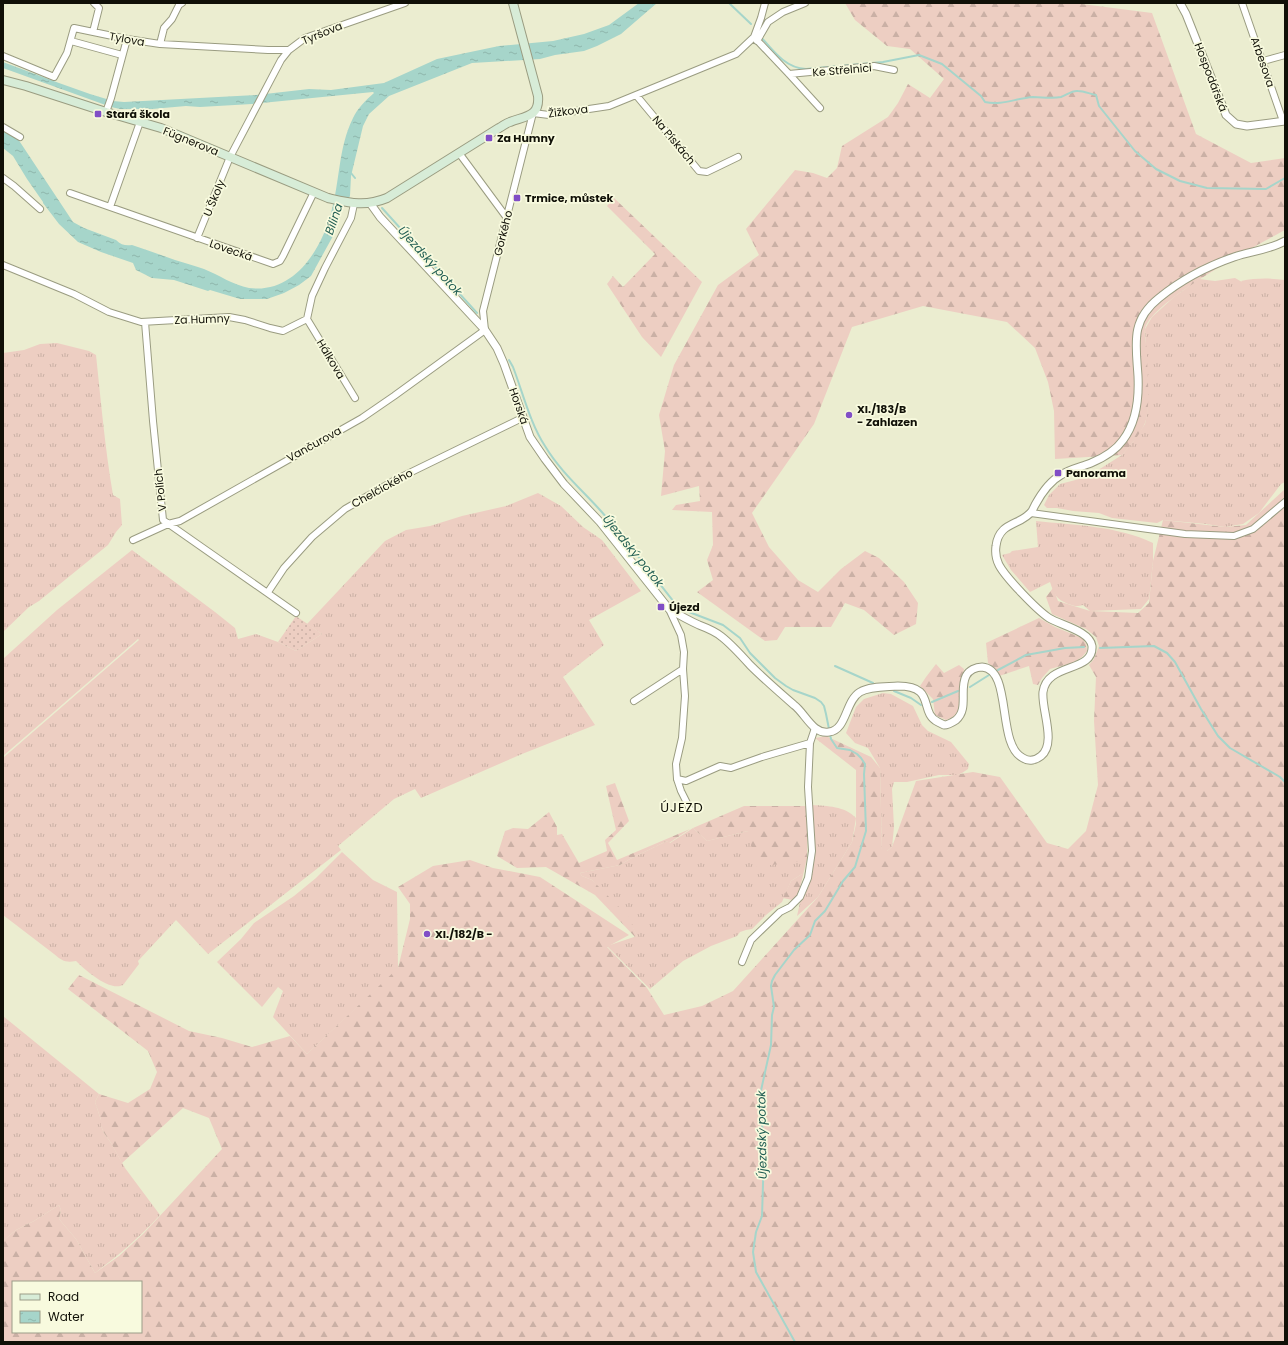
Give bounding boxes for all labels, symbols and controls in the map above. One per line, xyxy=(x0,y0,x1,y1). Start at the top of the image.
street label: Tyršova xyxy=(299,18,345,48)
street label: Tylova xyxy=(108,28,146,50)
street label: Arbesova xyxy=(1247,35,1279,89)
street label: Hospodářská xyxy=(1191,40,1231,114)
street label: Ke Střelnici xyxy=(812,59,873,81)
street label: Žižkova xyxy=(547,101,589,121)
place label: Stará škola xyxy=(106,106,170,122)
marker: Stará škola xyxy=(93,109,103,119)
street label: Na Pískách xyxy=(649,112,699,168)
street label: Fügnerova xyxy=(161,123,221,159)
place label: Za Humny xyxy=(497,130,555,146)
marker: Za Humny xyxy=(484,133,494,143)
street label: U Školy xyxy=(199,176,229,219)
place label: Trmice, můstek xyxy=(525,190,613,206)
marker: Trmice, můstek xyxy=(512,193,522,203)
water label: Bílina xyxy=(320,201,347,237)
street label: Gorkého xyxy=(490,209,516,257)
water label: Újezdský potok xyxy=(394,222,467,300)
street label: Lovecká xyxy=(207,235,255,265)
street label: Za Humny xyxy=(174,310,231,328)
street label: Hálkova xyxy=(313,336,349,382)
street label: Horská xyxy=(505,386,533,426)
place label: XI./183/B - Zahlazen xyxy=(857,401,918,430)
marker: XI./183/B - Zahlazen xyxy=(844,410,854,420)
street label: Vančurova xyxy=(284,422,344,466)
street label: Chelčického xyxy=(349,465,415,511)
place label: Panorama xyxy=(1066,465,1126,481)
street label: V Polích xyxy=(150,468,170,512)
marker: Panorama xyxy=(1053,468,1063,478)
water label: Újezdský potok xyxy=(599,511,668,591)
place label: Újezd xyxy=(669,599,700,615)
marker: Újezd xyxy=(656,602,666,612)
district label: ÚJEZD xyxy=(660,798,704,817)
place label: XI./182/B - xyxy=(435,926,493,942)
marker: XI./182/B - xyxy=(422,929,432,939)
water label: Újezdský potok xyxy=(752,1090,771,1180)
legend xyxy=(12,1281,142,1333)
text: Road xyxy=(48,1288,79,1305)
text: Water xyxy=(48,1308,85,1325)

